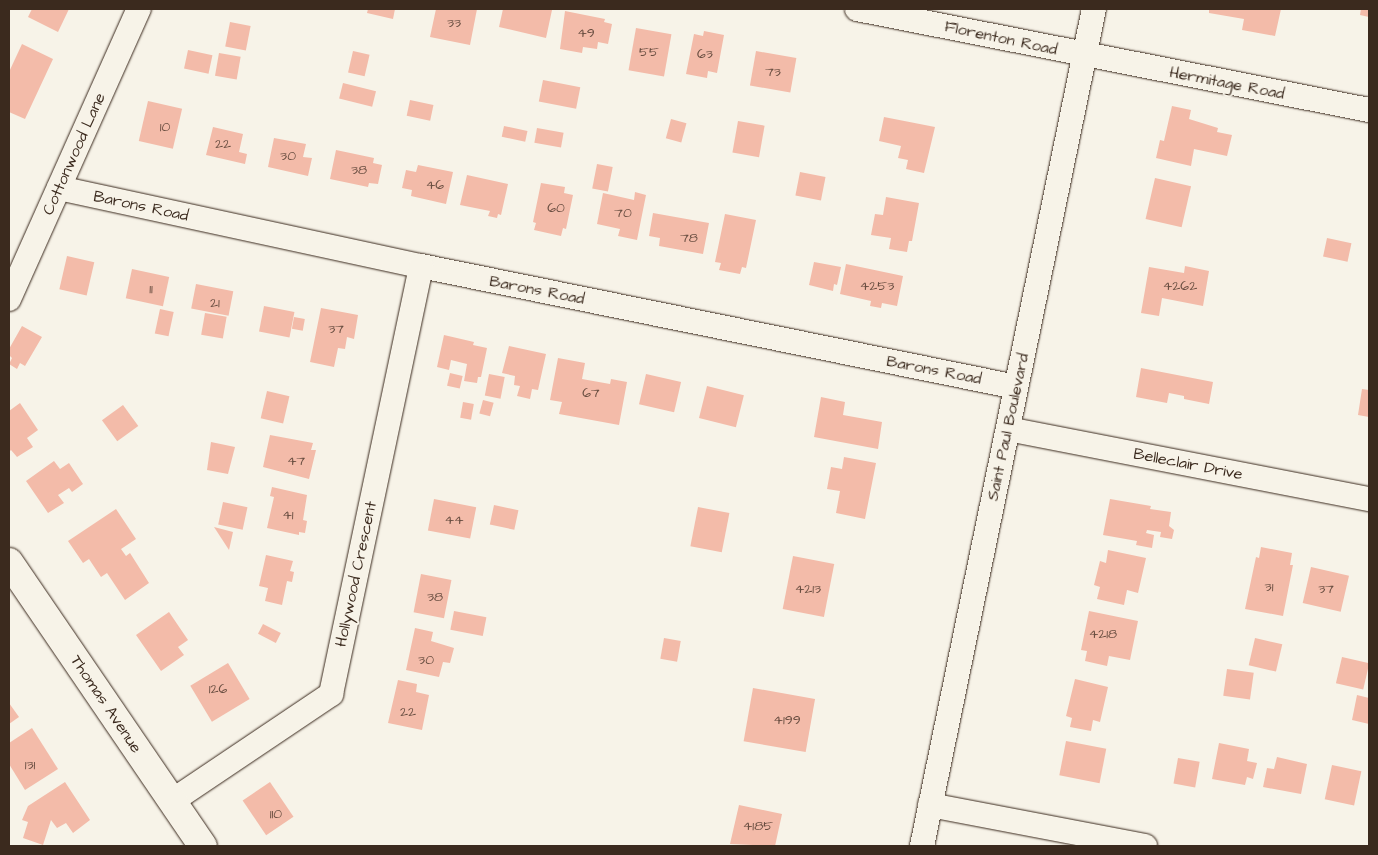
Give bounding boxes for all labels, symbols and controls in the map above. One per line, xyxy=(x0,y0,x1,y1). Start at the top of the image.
house number: 33 xyxy=(447,15,461,31)
street label: Florenton Road xyxy=(943,17,1059,59)
house number: 49 xyxy=(577,25,595,41)
house number: 55 xyxy=(639,44,659,60)
house number: 63 xyxy=(697,46,713,62)
street label: Hermitage Road xyxy=(1168,62,1286,104)
house number: 73 xyxy=(765,64,781,80)
street label: Cottonwood Lane xyxy=(38,90,110,218)
house number: 10 xyxy=(160,119,170,135)
house number: 22 xyxy=(215,136,231,152)
house number: 30 xyxy=(280,148,296,164)
house number: 38 xyxy=(351,162,367,178)
house number: 46 xyxy=(426,177,444,193)
street label: Barons Road xyxy=(92,187,190,225)
house number: 60 xyxy=(547,200,565,216)
house number: 70 xyxy=(614,205,632,221)
house number: 78 xyxy=(680,230,698,246)
street label: Barons Road xyxy=(488,271,586,309)
house number: 4253 xyxy=(860,278,894,294)
house number: 4262 xyxy=(1163,278,1197,294)
house number: 11 xyxy=(149,281,153,297)
house number: 21 xyxy=(210,295,220,311)
house number: 37 xyxy=(328,321,344,337)
street label: Barons Road xyxy=(885,351,983,389)
street label: Saint Paul Boulevard xyxy=(983,352,1033,502)
house number: 67 xyxy=(582,385,600,401)
street label: Belleclair Drive xyxy=(1132,444,1244,484)
house number: 47 xyxy=(287,453,305,469)
street label: Hollywood Crescent xyxy=(331,500,381,648)
house number: 41 xyxy=(282,507,294,523)
house number: 44 xyxy=(444,512,464,528)
house number: 31 xyxy=(1265,579,1273,595)
house number: 4213 xyxy=(795,581,821,597)
house number: 37 xyxy=(1318,581,1334,597)
house number: 38 xyxy=(427,589,443,605)
house number: 4218 xyxy=(1089,626,1117,642)
street label: Thomas Avenue xyxy=(66,651,146,757)
house number: 30 xyxy=(418,652,434,668)
house number: 126 xyxy=(209,681,227,697)
house number: 22 xyxy=(400,704,416,720)
house number: 4199 xyxy=(773,712,801,728)
house number: 131 xyxy=(25,757,35,773)
house number: 110 xyxy=(270,806,282,822)
house number: 4185 xyxy=(743,818,773,834)

